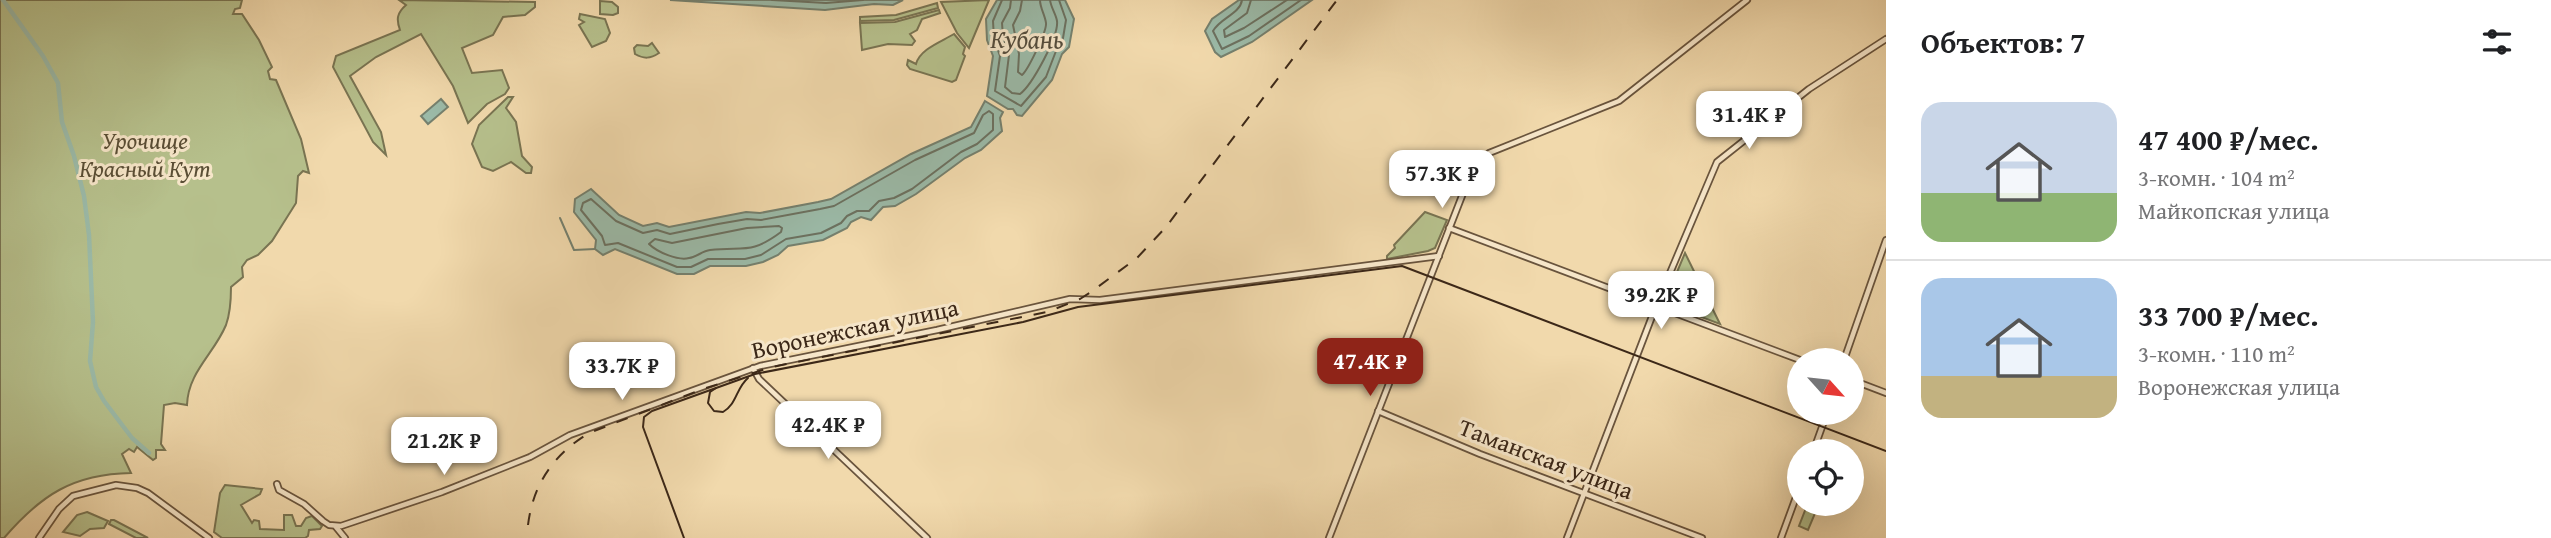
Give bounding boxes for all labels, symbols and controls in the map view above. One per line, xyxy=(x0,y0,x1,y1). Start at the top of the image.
water label: Кубань xyxy=(990,19,1064,58)
text: Объектов: 7 xyxy=(1921,20,2085,64)
icon: filters xyxy=(2478,23,2516,61)
pin: 31.4K ₽ xyxy=(1684,92,1814,151)
text: 31.4K ₽ xyxy=(1712,97,1786,130)
text: 47 400 ₽/мес. xyxy=(2138,117,2319,161)
park label: Урочище Красный Кут xyxy=(79,123,211,186)
icon: home xyxy=(1977,130,2061,214)
pin: 57.3K ₽ xyxy=(1377,150,1507,210)
text: 57.3K ₽ xyxy=(1405,156,1479,189)
text: 3-комн. · 104 m² xyxy=(2138,161,2295,194)
text: Майкопская улица xyxy=(2138,194,2329,227)
pin: 39.2K ₽ xyxy=(1596,272,1726,331)
text: 39.2K ₽ xyxy=(1624,277,1698,310)
street label: Воронежская улица xyxy=(748,289,962,368)
text: 33 700 ₽/мес. xyxy=(2138,293,2319,337)
icon: home xyxy=(1977,306,2061,390)
text: 3-комн. · 110 m² xyxy=(2138,337,2295,370)
pin: 47.4K ₽ xyxy=(1305,338,1435,398)
pin: 33.7K ₽ xyxy=(557,342,687,402)
text: 47.4K ₽ xyxy=(1333,344,1407,377)
text: 33.7K ₽ xyxy=(585,348,659,381)
north arrow xyxy=(1787,348,1864,425)
map controls xyxy=(1787,348,1864,516)
text: Воронежская улица xyxy=(2138,370,2340,403)
pin: 42.4K ₽ xyxy=(763,402,893,461)
text: 42.4K ₽ xyxy=(791,407,865,440)
street label: Таманская улица xyxy=(1454,409,1639,508)
pin: 21.2K ₽ xyxy=(379,418,509,477)
text: 21.2K ₽ xyxy=(407,423,481,456)
button: locate xyxy=(1787,439,1864,516)

